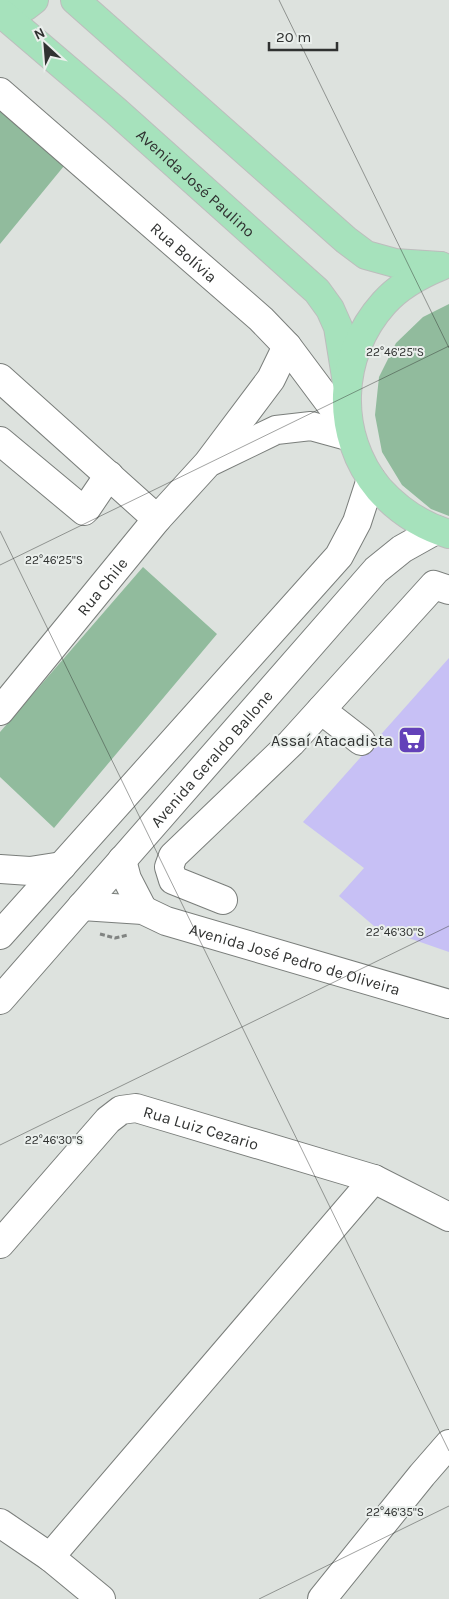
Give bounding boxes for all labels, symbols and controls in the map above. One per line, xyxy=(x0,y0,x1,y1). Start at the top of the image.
north arrow xyxy=(20,20,70,70)
scale bar xyxy=(269,20,336,52)
text: N xyxy=(31,24,48,44)
text: 20 m xyxy=(276,28,311,46)
street label: Avenida José Paulino xyxy=(133,125,259,241)
street label: Rua Bolívia xyxy=(147,218,221,286)
text: 22°46'25"S xyxy=(366,345,424,359)
text: 22°46'25"S xyxy=(25,553,83,567)
street label: Rua Chile xyxy=(73,554,131,619)
street label: Avenida Geraldo Ballone xyxy=(146,686,276,831)
supermarket icon: Assaí Atacadista xyxy=(397,725,427,755)
place label: Assaí Atacadista xyxy=(271,731,393,750)
street label: Avenida José Pedro de Oliveira xyxy=(187,919,403,999)
text: 22°46'30"S xyxy=(366,925,424,939)
street label: Rua Luiz Cezario xyxy=(141,1101,261,1154)
text: 22°46'30"S xyxy=(25,1133,83,1147)
text: 22°46'35"S xyxy=(366,1505,424,1519)

